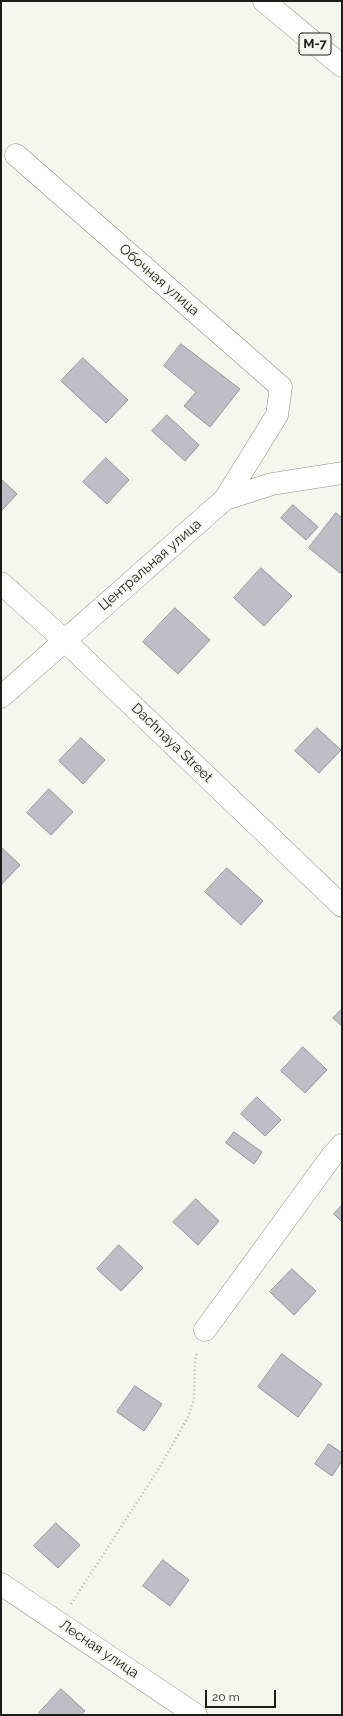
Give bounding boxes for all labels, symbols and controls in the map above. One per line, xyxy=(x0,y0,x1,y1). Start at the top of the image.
road number: М-7 xyxy=(299,33,331,55)
street label: Обочная улица xyxy=(115,241,203,319)
street label: Центральная улица xyxy=(95,516,205,614)
street label: Dachnaya Street xyxy=(128,700,216,786)
street label: Лесная улица xyxy=(56,1616,142,1682)
scale bar xyxy=(207,1682,278,1708)
text: 20 m xyxy=(212,1690,240,1704)

